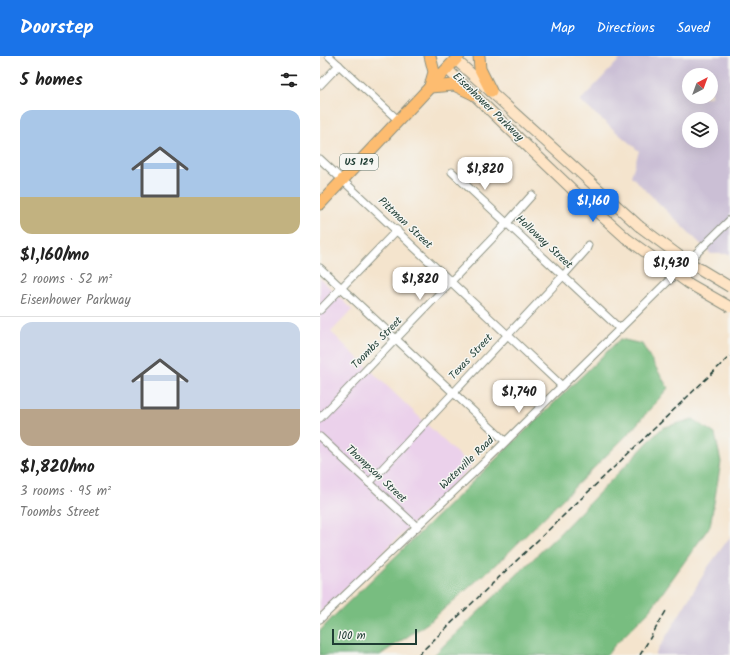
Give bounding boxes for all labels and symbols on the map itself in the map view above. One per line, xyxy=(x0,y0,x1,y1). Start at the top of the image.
street label: Eisenhower Parkway xyxy=(448,68,528,147)
north arrow xyxy=(682,68,718,104)
road number: US 129 xyxy=(340,154,378,170)
pin: $1,820 xyxy=(452,157,518,191)
pin: $1,160 xyxy=(560,189,626,223)
street label: Pittman Street xyxy=(374,193,437,254)
street label: Holloway Street xyxy=(511,211,577,274)
pin: $1,430 xyxy=(638,251,704,285)
pin: $1,820 xyxy=(387,267,453,301)
street label: Toombs Street xyxy=(347,312,407,373)
street label: Texas Street xyxy=(445,329,498,384)
pin: $1,740 xyxy=(486,380,552,414)
street label: Waterville Road xyxy=(435,432,499,494)
street label: Thompson Street xyxy=(341,441,411,508)
scale bar xyxy=(332,627,417,646)

